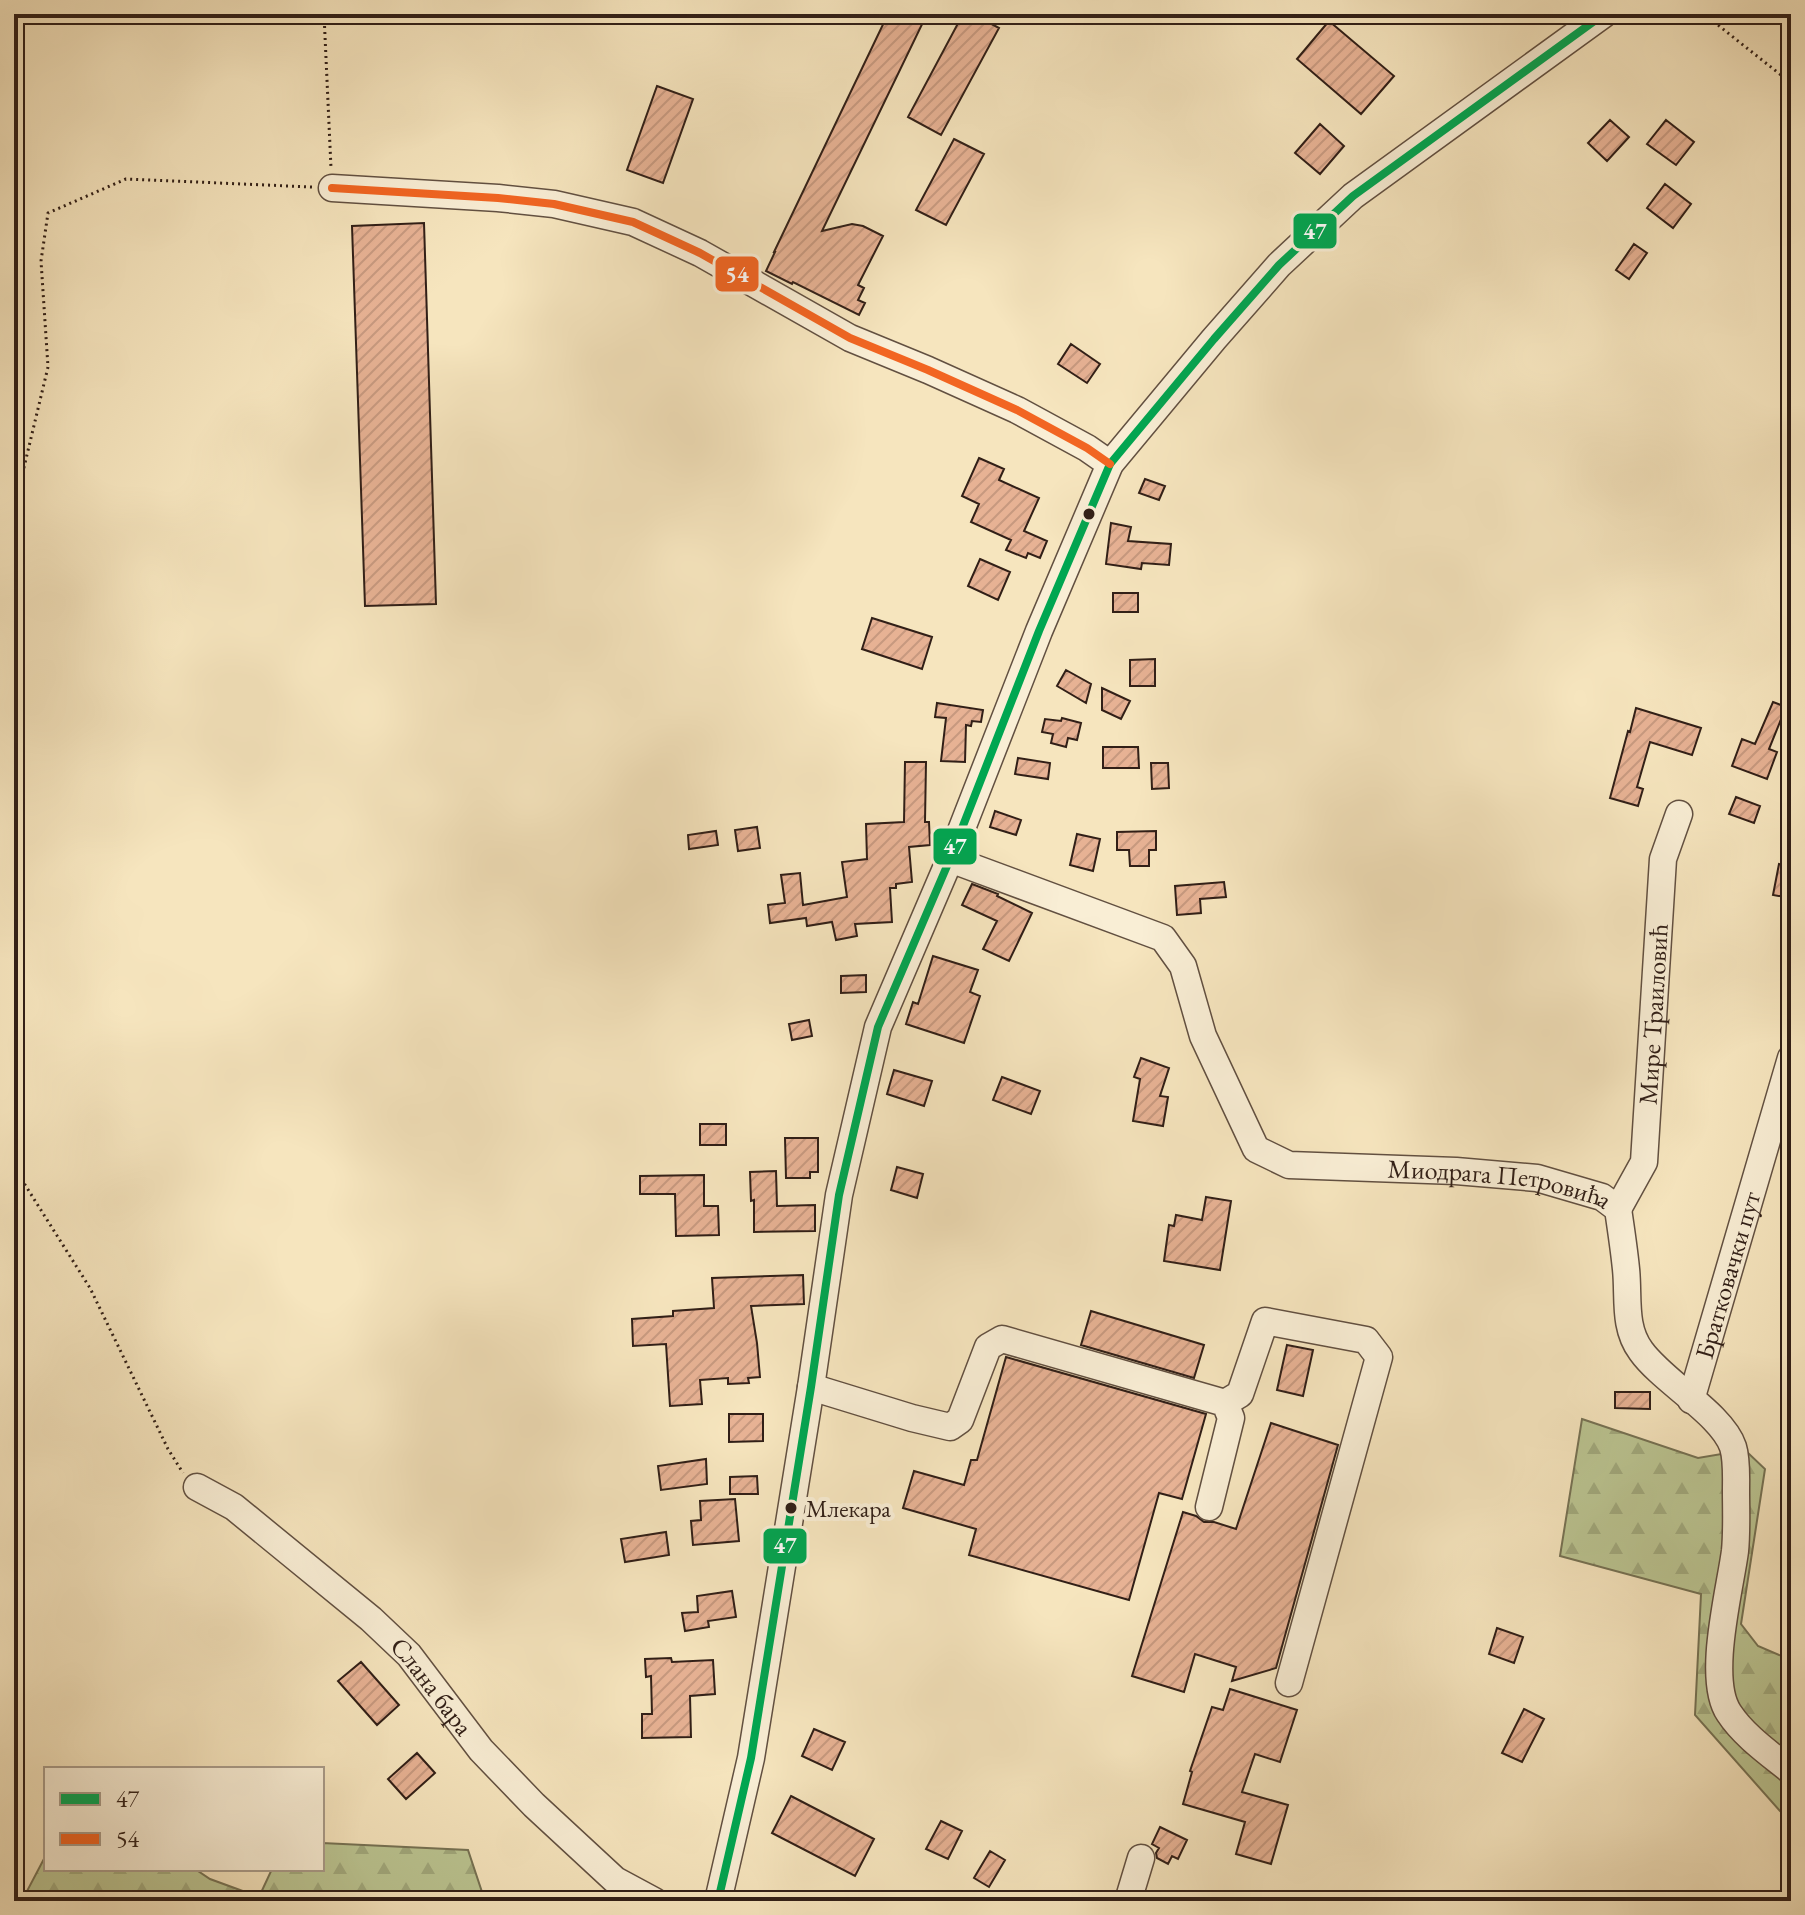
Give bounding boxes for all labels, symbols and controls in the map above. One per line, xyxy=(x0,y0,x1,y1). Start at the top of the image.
line badge: 47 xyxy=(1292,212,1338,250)
text: 47 xyxy=(1303,217,1327,246)
line badge: 54 xyxy=(714,255,760,293)
text: 54 xyxy=(725,260,749,289)
unlabelled marker xyxy=(1081,506,1097,522)
line badge: 47 xyxy=(932,827,978,866)
text: 47 xyxy=(943,832,967,861)
street label: Мире Траиловић xyxy=(1631,922,1676,1106)
street label: Миодрага Петровића xyxy=(1387,1152,1620,1217)
street label: Братковачки пут xyxy=(1687,1187,1768,1363)
place label: Млекара xyxy=(806,1493,891,1524)
marker: Млекара xyxy=(783,1500,799,1516)
line badge: 47 xyxy=(762,1527,808,1565)
text: 47 xyxy=(773,1531,797,1560)
street label: Слана бара xyxy=(383,1629,481,1743)
legend xyxy=(44,1767,324,1871)
text: 47 xyxy=(116,1783,140,1814)
text: 54 xyxy=(116,1823,140,1854)

